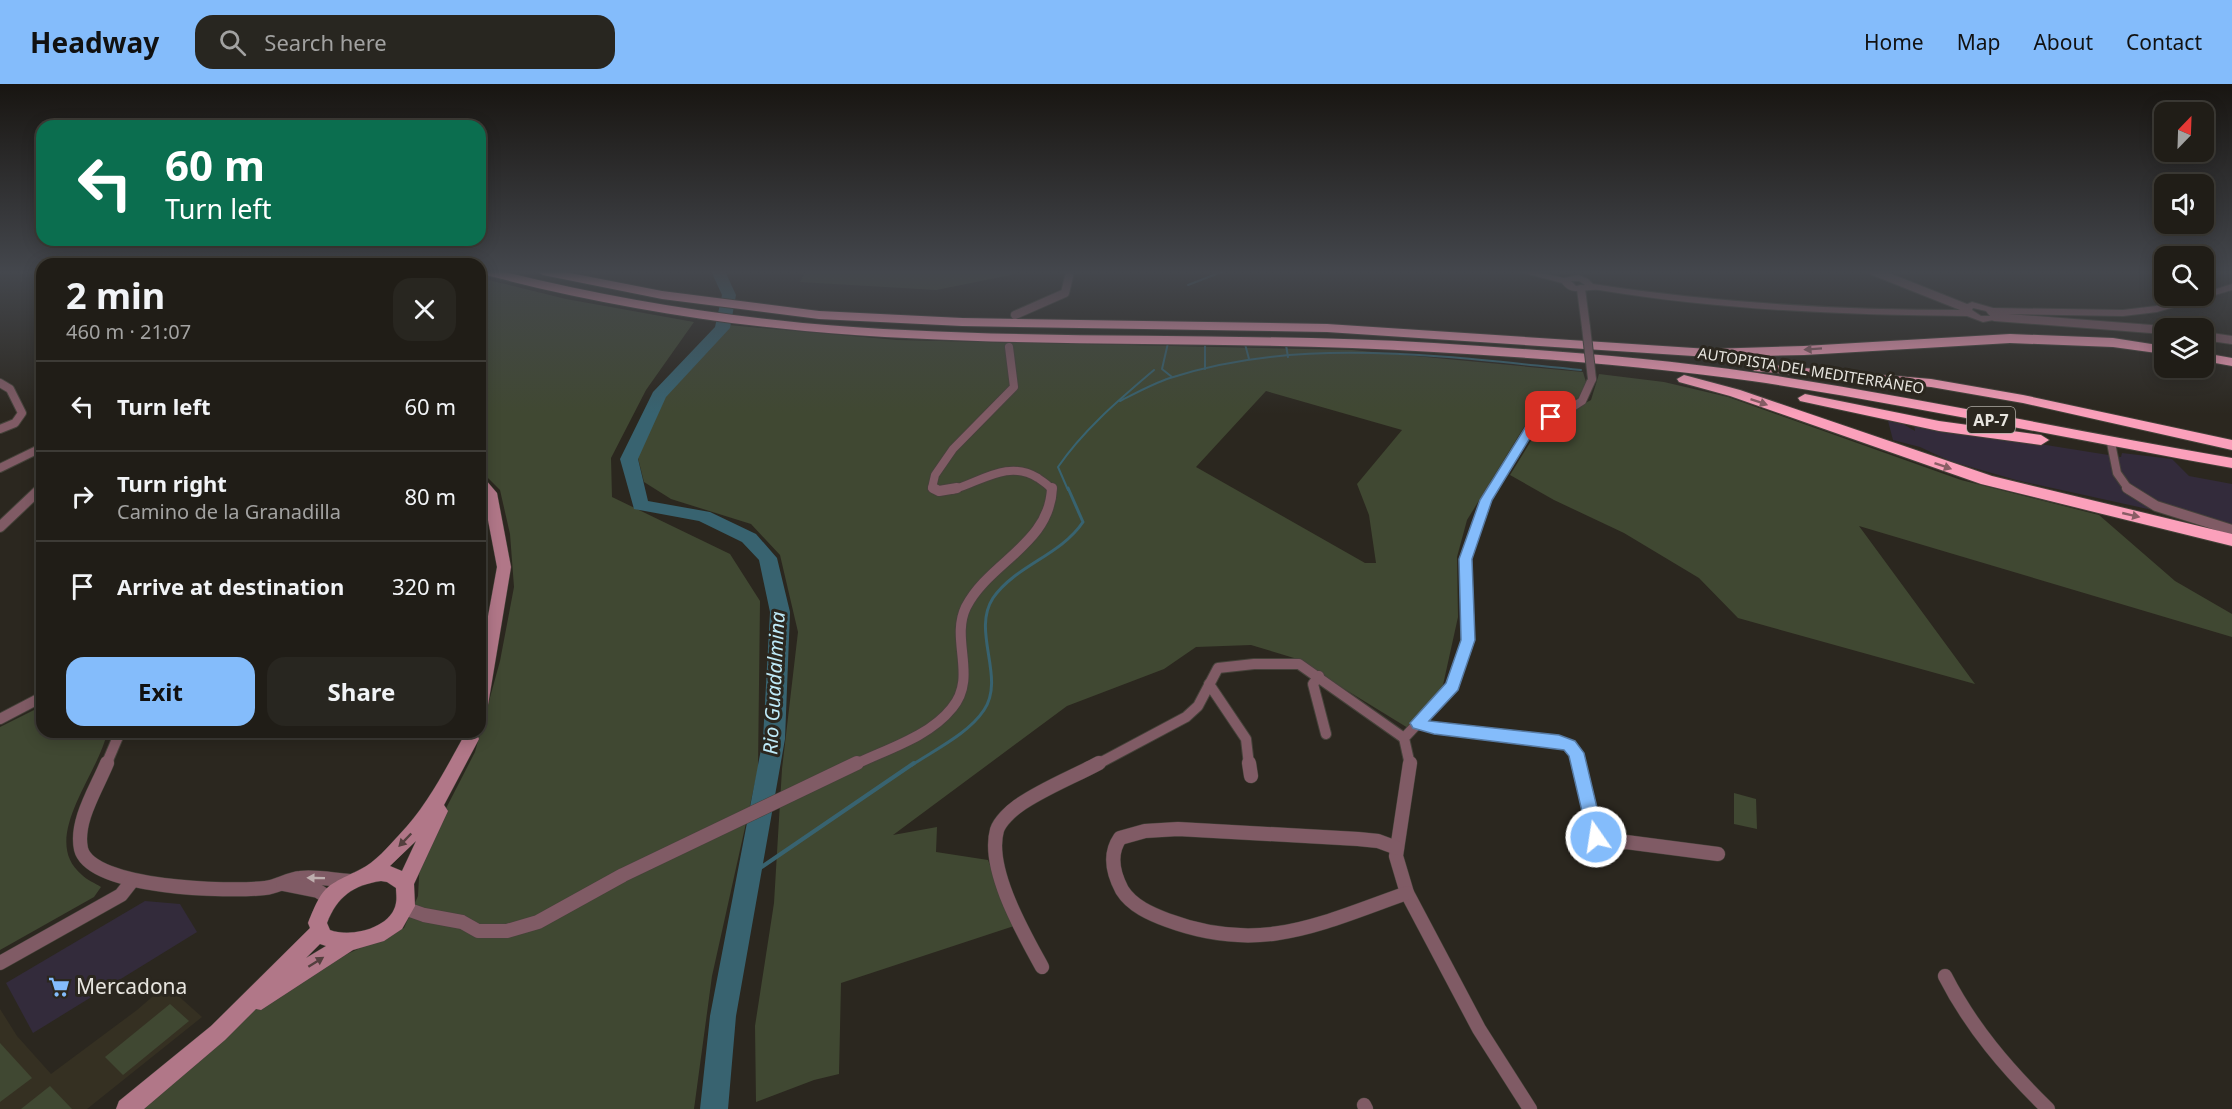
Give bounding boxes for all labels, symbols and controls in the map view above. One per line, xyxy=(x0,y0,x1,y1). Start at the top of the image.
search box xyxy=(195,15,615,69)
text: Headway xyxy=(30,23,159,61)
icon: search xyxy=(216,26,249,59)
text: Search here xyxy=(264,27,387,57)
text: Home xyxy=(1864,28,1924,56)
text: Map xyxy=(1957,28,2000,56)
text: About xyxy=(2033,28,2093,56)
text: Contact xyxy=(2126,28,2202,56)
north arrow xyxy=(2154,102,2214,162)
map controls xyxy=(2154,102,2214,378)
text: 60 m xyxy=(165,136,265,193)
icon: left xyxy=(66,144,144,222)
button: sound xyxy=(2154,174,2214,234)
text: Turn left xyxy=(165,190,271,227)
button: search xyxy=(2154,246,2214,306)
text: 2 min xyxy=(66,271,165,320)
button: close xyxy=(393,278,456,341)
text: 460 m · 21:07 xyxy=(66,318,191,345)
button: layers xyxy=(2154,318,2214,378)
street label: AUTOPISTA DEL MEDITERRÁNEO xyxy=(1697,342,1926,398)
one-way arrow xyxy=(1804,345,1823,354)
icon: left xyxy=(66,390,99,423)
text: Turn left xyxy=(117,391,211,421)
text: 60 m xyxy=(405,391,456,421)
pin xyxy=(1525,391,1576,442)
one-way arrow xyxy=(1750,397,1768,407)
icon: arrive xyxy=(1534,400,1567,433)
road number: AP-7 xyxy=(1967,407,2015,433)
one-way arrow xyxy=(1934,462,1952,472)
text: Turn right xyxy=(117,468,227,498)
icon: right xyxy=(66,480,99,513)
text: 80 m xyxy=(405,481,456,511)
text: Camino de la Granadilla xyxy=(117,498,341,525)
one-way arrow xyxy=(2122,510,2141,520)
icon: arrive xyxy=(66,570,99,603)
text: Arrive at destination xyxy=(117,571,344,601)
text: 320 m xyxy=(392,571,456,601)
water label: Rio Guadalmina xyxy=(756,611,791,755)
button: Exit xyxy=(66,657,255,726)
button: Share xyxy=(267,657,456,726)
position arrow xyxy=(1564,805,1628,869)
one-way arrow xyxy=(398,833,412,847)
one-way arrow xyxy=(307,873,326,882)
one-way arrow xyxy=(308,957,325,968)
place label: Mercadona xyxy=(76,972,187,1000)
supermarket icon: Mercadona xyxy=(47,975,71,999)

